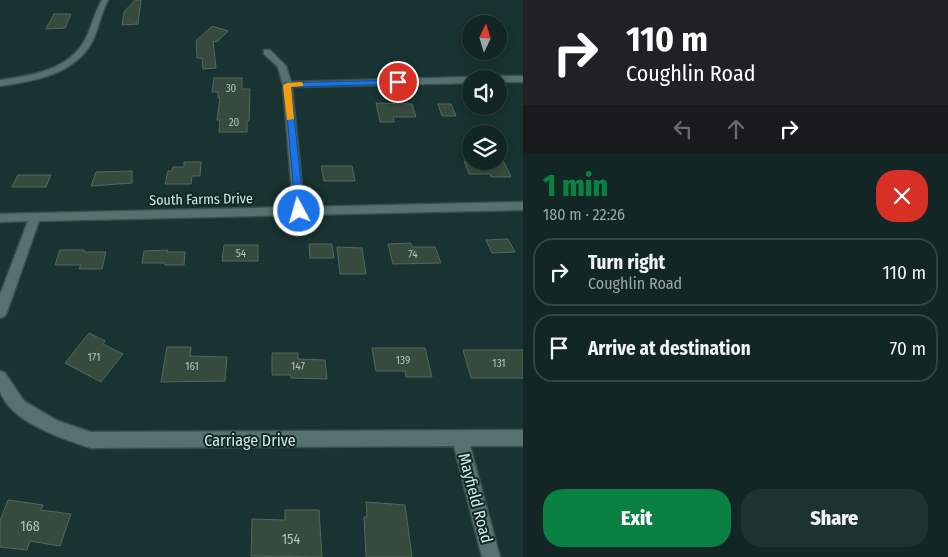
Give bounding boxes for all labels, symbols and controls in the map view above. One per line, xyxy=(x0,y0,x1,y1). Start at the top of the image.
north arrow xyxy=(462,15,508,60)
map controls xyxy=(462,15,507,170)
text: 110 m xyxy=(626,18,708,60)
icon: right xyxy=(543,20,608,85)
text: Coughlin Road xyxy=(626,60,755,87)
pin xyxy=(377,61,419,103)
icon: arrive xyxy=(384,68,412,96)
button: sound xyxy=(462,70,507,115)
house number: 30 xyxy=(226,82,237,95)
icon: left xyxy=(669,115,697,143)
icon: ahead xyxy=(722,115,750,143)
icon: right xyxy=(775,115,803,143)
house number: 20 xyxy=(229,116,240,129)
button: layers xyxy=(462,125,507,170)
text: 1 min xyxy=(543,168,608,204)
button: close xyxy=(876,170,928,222)
position arrow xyxy=(272,184,324,236)
street label: South Farms Drive xyxy=(149,190,253,209)
text: 180 m · 22:26 xyxy=(543,205,625,224)
house number: 54 xyxy=(236,247,247,260)
house number: 74 xyxy=(408,248,418,261)
text: Turn right xyxy=(588,251,665,274)
icon: right xyxy=(545,258,573,286)
text: 110 m xyxy=(882,261,926,284)
text: Coughlin Road xyxy=(588,274,682,293)
icon: arrive xyxy=(545,334,573,362)
text: Arrive at destination xyxy=(588,337,751,360)
text: 70 m xyxy=(890,337,926,360)
house number: 171 xyxy=(88,351,100,364)
house number: 139 xyxy=(396,354,410,367)
house number: 131 xyxy=(492,357,506,370)
house number: 161 xyxy=(185,360,199,373)
house number: 147 xyxy=(291,360,305,373)
street label: Carriage Drive xyxy=(204,431,296,450)
street label: Mayfield Road xyxy=(454,451,497,545)
button: Exit xyxy=(543,489,731,547)
button: Share xyxy=(741,489,928,547)
house number: 168 xyxy=(20,518,40,535)
house number: 154 xyxy=(282,531,301,548)

